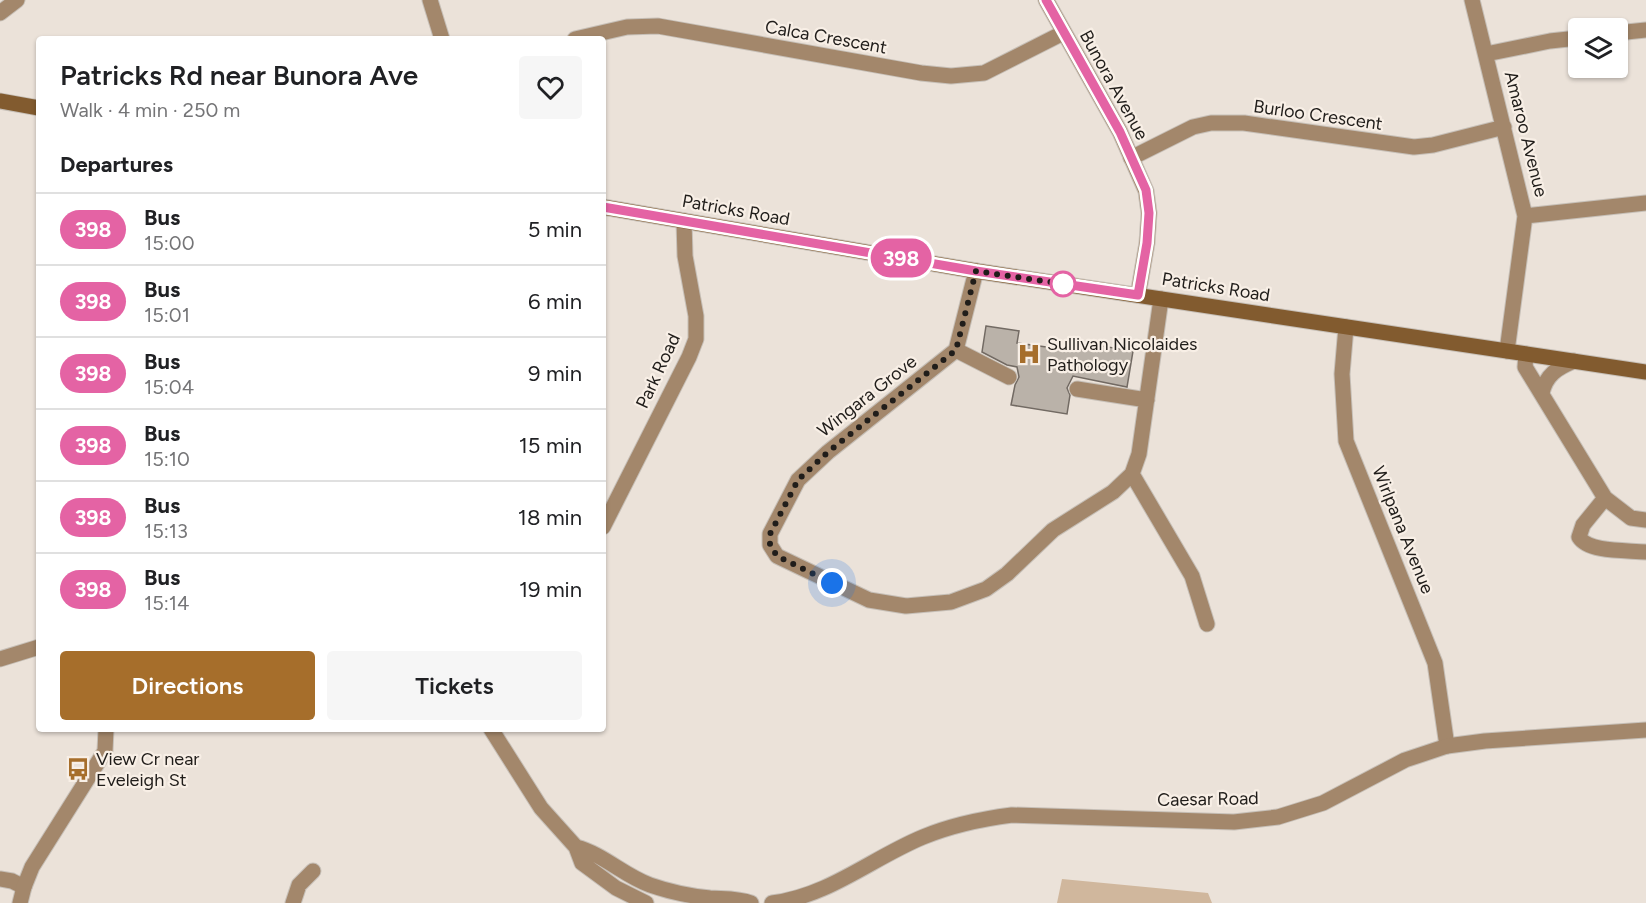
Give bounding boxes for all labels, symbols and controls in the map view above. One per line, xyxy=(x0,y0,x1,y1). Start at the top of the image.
street label: Calca Crescent xyxy=(763,15,889,59)
map controls xyxy=(1568,18,1628,78)
button: layers xyxy=(1568,18,1628,78)
street label: Bunora Avenue xyxy=(1075,26,1153,144)
button: heart xyxy=(519,56,582,119)
text: Patricks Rd near Bunora Ave xyxy=(60,58,418,92)
street label: Amaroo Avenue xyxy=(1500,69,1552,199)
street label: Burloo Crescent xyxy=(1252,95,1384,135)
text: Walk · 4 min · 250 m xyxy=(60,98,240,122)
text: Departures xyxy=(60,151,173,178)
street label: Patricks Road xyxy=(680,190,792,230)
text: Bus xyxy=(144,204,180,231)
text: 5 min xyxy=(528,216,582,243)
text: 398 xyxy=(75,217,111,242)
text: 15:00 xyxy=(144,231,194,255)
line badge: 398 xyxy=(866,238,936,278)
text: 398 xyxy=(883,246,919,271)
street label: Patricks Road xyxy=(1160,268,1272,306)
unlabelled marker xyxy=(1050,271,1076,297)
text: Bus xyxy=(144,276,180,303)
text: 6 min xyxy=(528,288,582,315)
text: 398 xyxy=(75,289,111,314)
text: 15:01 xyxy=(144,303,190,327)
street label: Park Road xyxy=(631,330,685,412)
place label: Sullivan Nicolaides Pathology xyxy=(1047,333,1197,376)
hospital icon: Sullivan Nicolaides Pathology xyxy=(1016,341,1042,367)
text: Bus xyxy=(144,348,180,375)
street label: Wingara Grove xyxy=(813,350,921,442)
text: 9 min xyxy=(528,360,582,387)
text: 398 xyxy=(75,361,111,386)
text: 15:04 xyxy=(144,375,194,399)
text: Bus xyxy=(144,420,180,447)
text: 15 min xyxy=(519,432,582,459)
text: 398 xyxy=(75,433,111,458)
text: 15:10 xyxy=(144,447,190,471)
street label: Wirlpana Avenue xyxy=(1367,463,1439,597)
text: Bus xyxy=(144,492,180,519)
text: 18 min xyxy=(518,504,582,531)
text: 398 xyxy=(75,505,111,530)
text: 15:13 xyxy=(144,519,188,543)
text: Bus xyxy=(144,564,180,591)
your location xyxy=(817,568,847,598)
text: 19 min xyxy=(519,576,582,603)
text: 398 xyxy=(75,577,111,602)
text: 15:14 xyxy=(144,591,190,615)
button: Directions xyxy=(60,651,315,720)
button: Tickets xyxy=(327,651,582,720)
place label: View Cr near Eveleigh St xyxy=(96,748,199,791)
bus stop icon: View Cr near Eveleigh St xyxy=(65,756,91,782)
street label: Caesar Road xyxy=(1157,787,1259,811)

